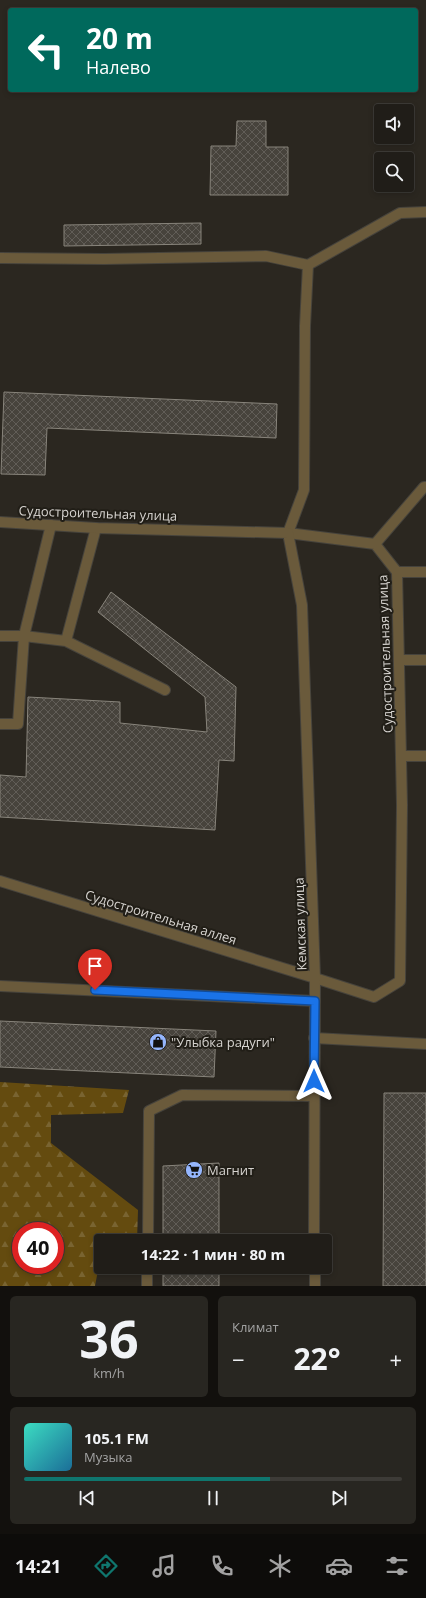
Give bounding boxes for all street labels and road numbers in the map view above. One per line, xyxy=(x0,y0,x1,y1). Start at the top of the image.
street label: Судостроительная улица xyxy=(18,501,178,525)
street label: Судостроительная улица xyxy=(373,574,397,734)
street label: Кемская улица xyxy=(289,877,311,971)
street label: Судостроительная аллея xyxy=(83,885,239,949)

